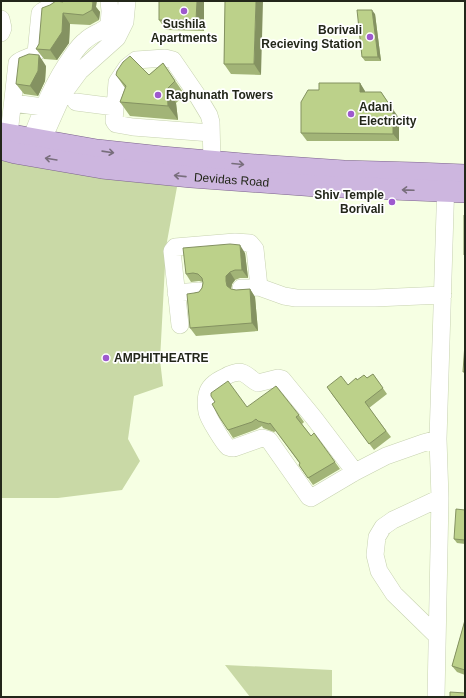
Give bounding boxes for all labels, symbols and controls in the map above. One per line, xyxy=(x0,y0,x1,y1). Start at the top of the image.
marker: Sushila Apartments xyxy=(179,6,189,16)
place label: Sushila Apartments xyxy=(151,17,218,45)
place label: Borivali Recieving Station xyxy=(261,23,362,51)
marker: Borivali Recieving Station xyxy=(365,32,375,42)
place label: Raghunath Towers xyxy=(166,88,273,102)
marker: Raghunath Towers xyxy=(153,90,163,100)
place label: Adani Electricity xyxy=(359,100,417,128)
marker: Adani Electricity xyxy=(346,109,356,119)
one-way arrow xyxy=(101,148,114,156)
one-way arrow xyxy=(45,155,58,163)
one-way arrow xyxy=(231,160,244,168)
street label: Devidas Road xyxy=(193,170,270,190)
one-way arrow xyxy=(174,172,187,180)
one-way arrow xyxy=(402,186,415,193)
place label: Shiv Temple Borivali xyxy=(314,188,384,216)
marker: Shiv Temple Borivali xyxy=(387,197,397,207)
place label: AMPHITHEATRE xyxy=(114,351,208,365)
marker: AMPHITHEATRE xyxy=(101,353,111,363)

